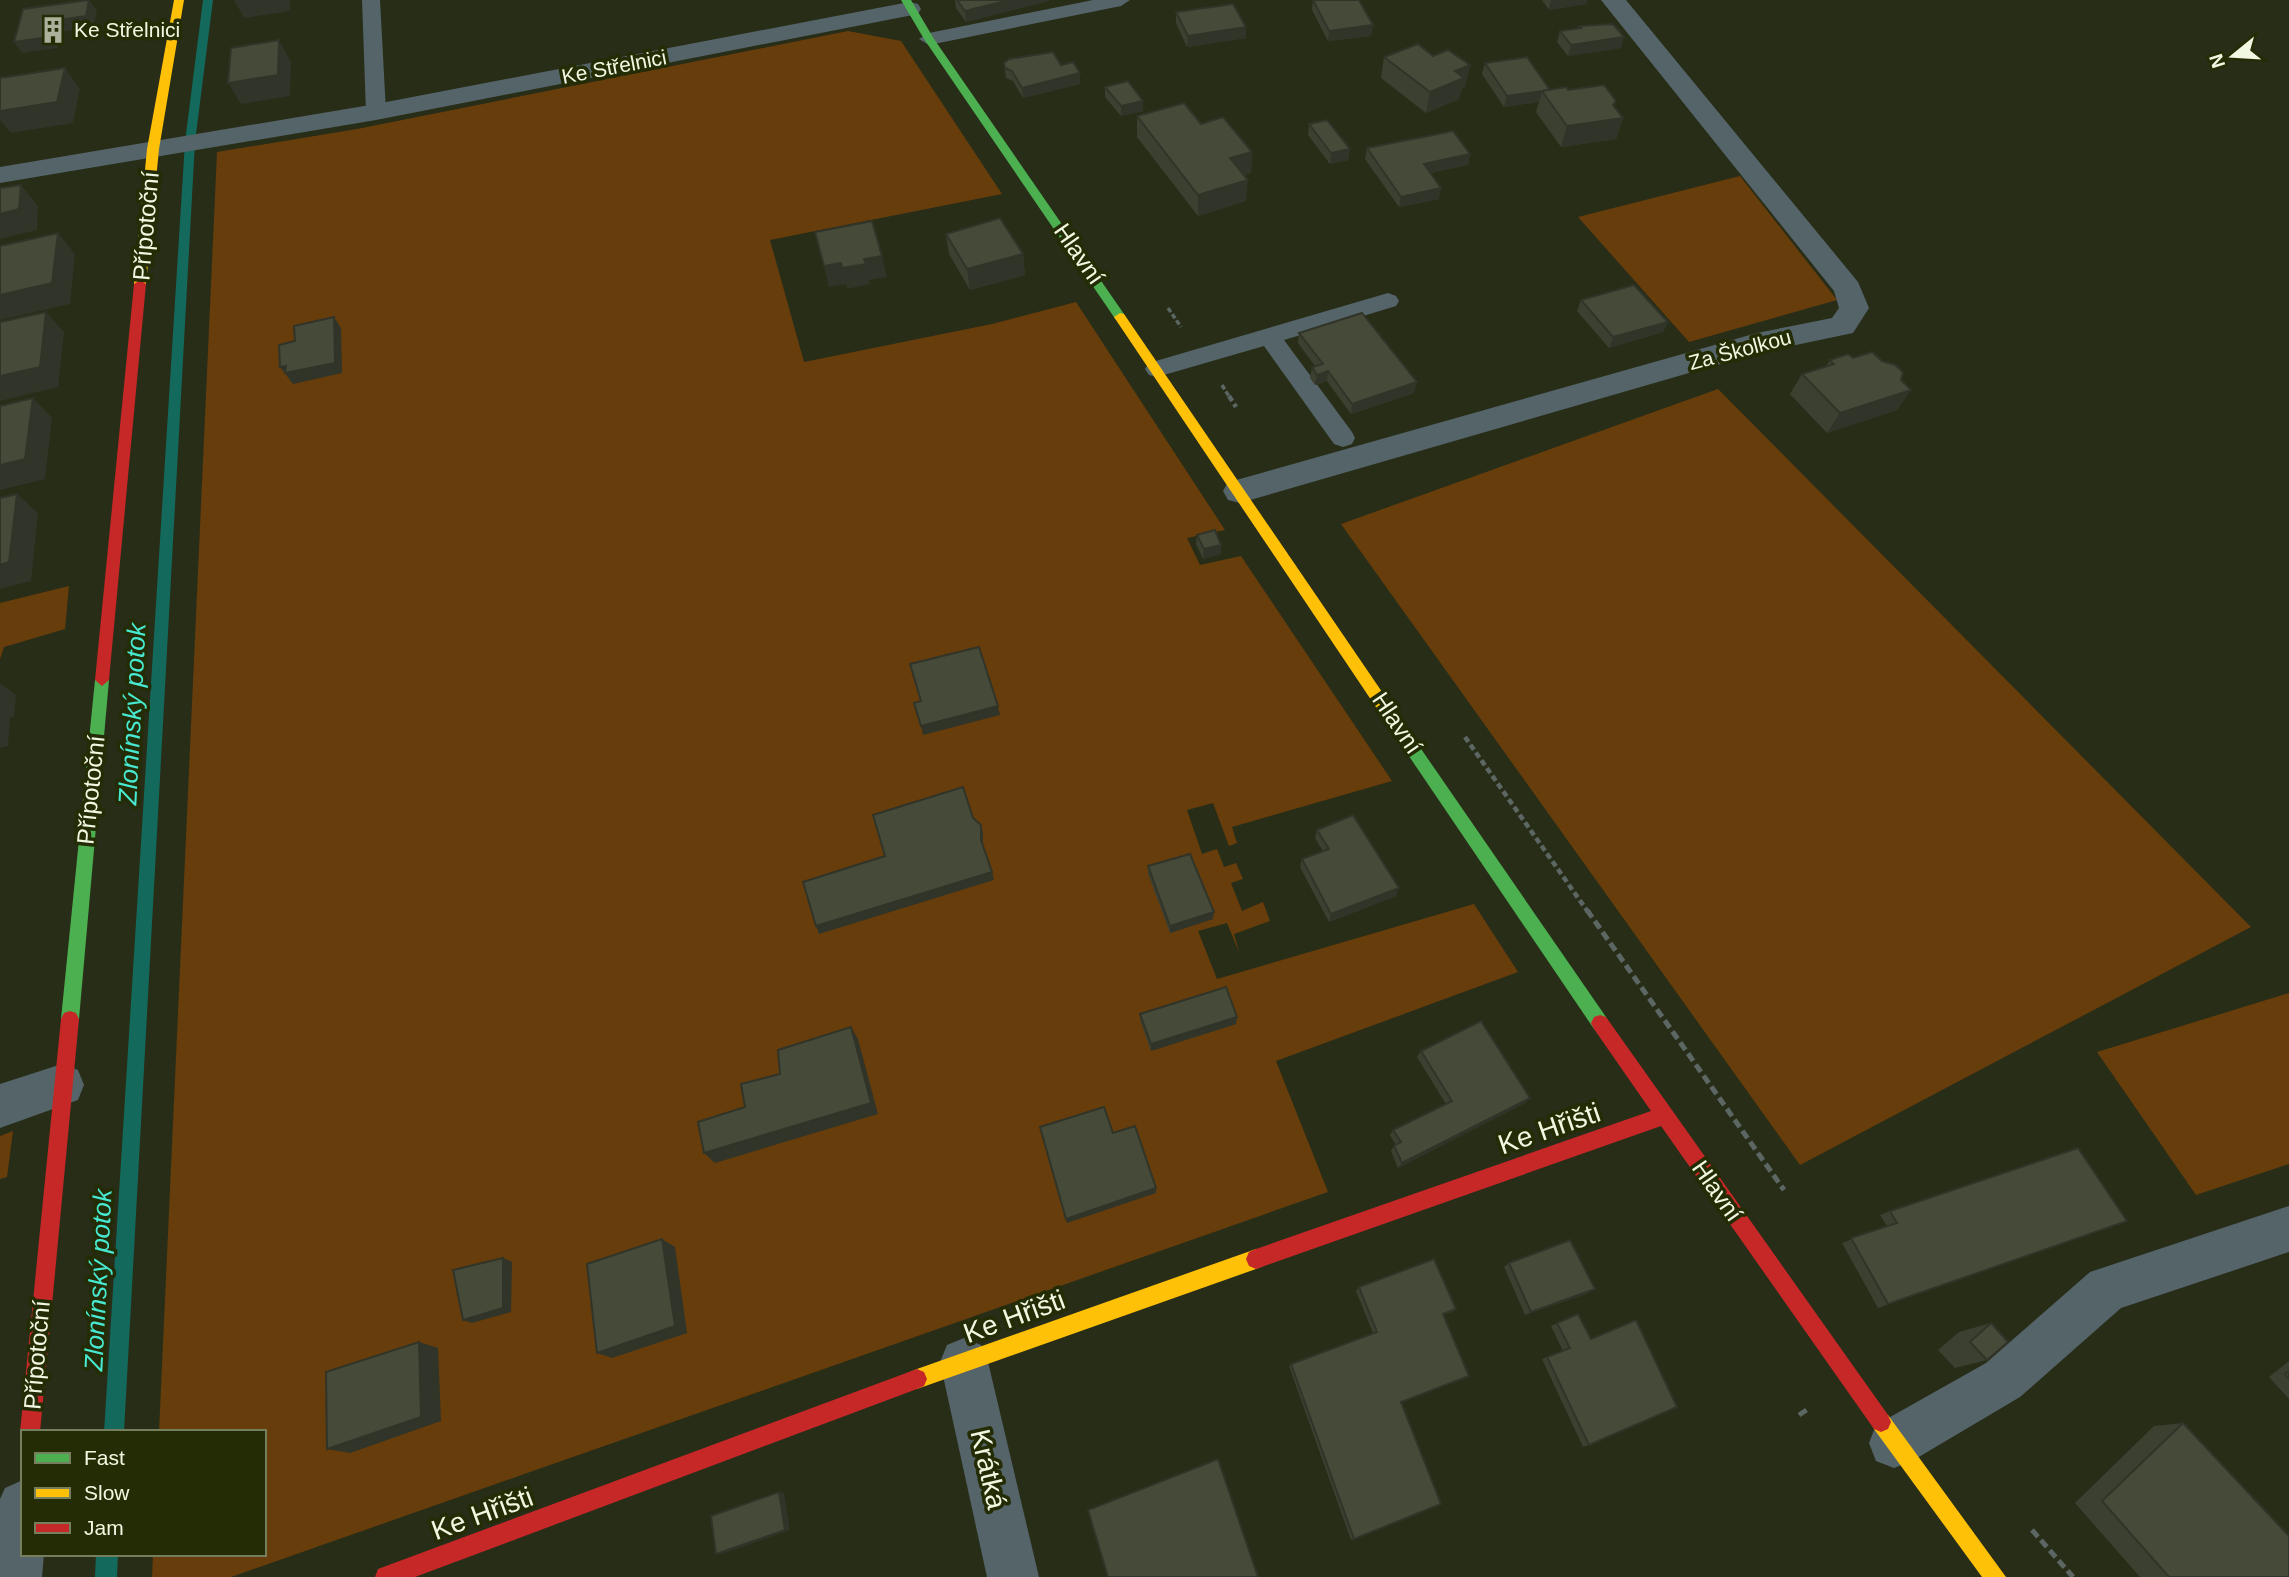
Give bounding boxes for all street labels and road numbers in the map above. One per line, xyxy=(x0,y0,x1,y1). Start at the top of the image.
street label: Ke Střelnici xyxy=(560,45,668,88)
street label: Přípotoční xyxy=(127,170,164,282)
street label: Hlavní xyxy=(1049,218,1110,290)
street label: Za Školkou xyxy=(1686,325,1794,374)
street label: Hlavní xyxy=(1367,687,1428,759)
street label: Přípotoční xyxy=(71,734,110,846)
street label: Ke Hřišti xyxy=(1494,1097,1604,1160)
street label: Hlavní xyxy=(1687,1155,1748,1227)
street label: Ke Hřišti xyxy=(959,1284,1069,1349)
street label: Přípotoční xyxy=(18,1299,55,1411)
street label: Krátká xyxy=(964,1426,1013,1512)
street label: Ke Hřišti xyxy=(427,1481,537,1546)

